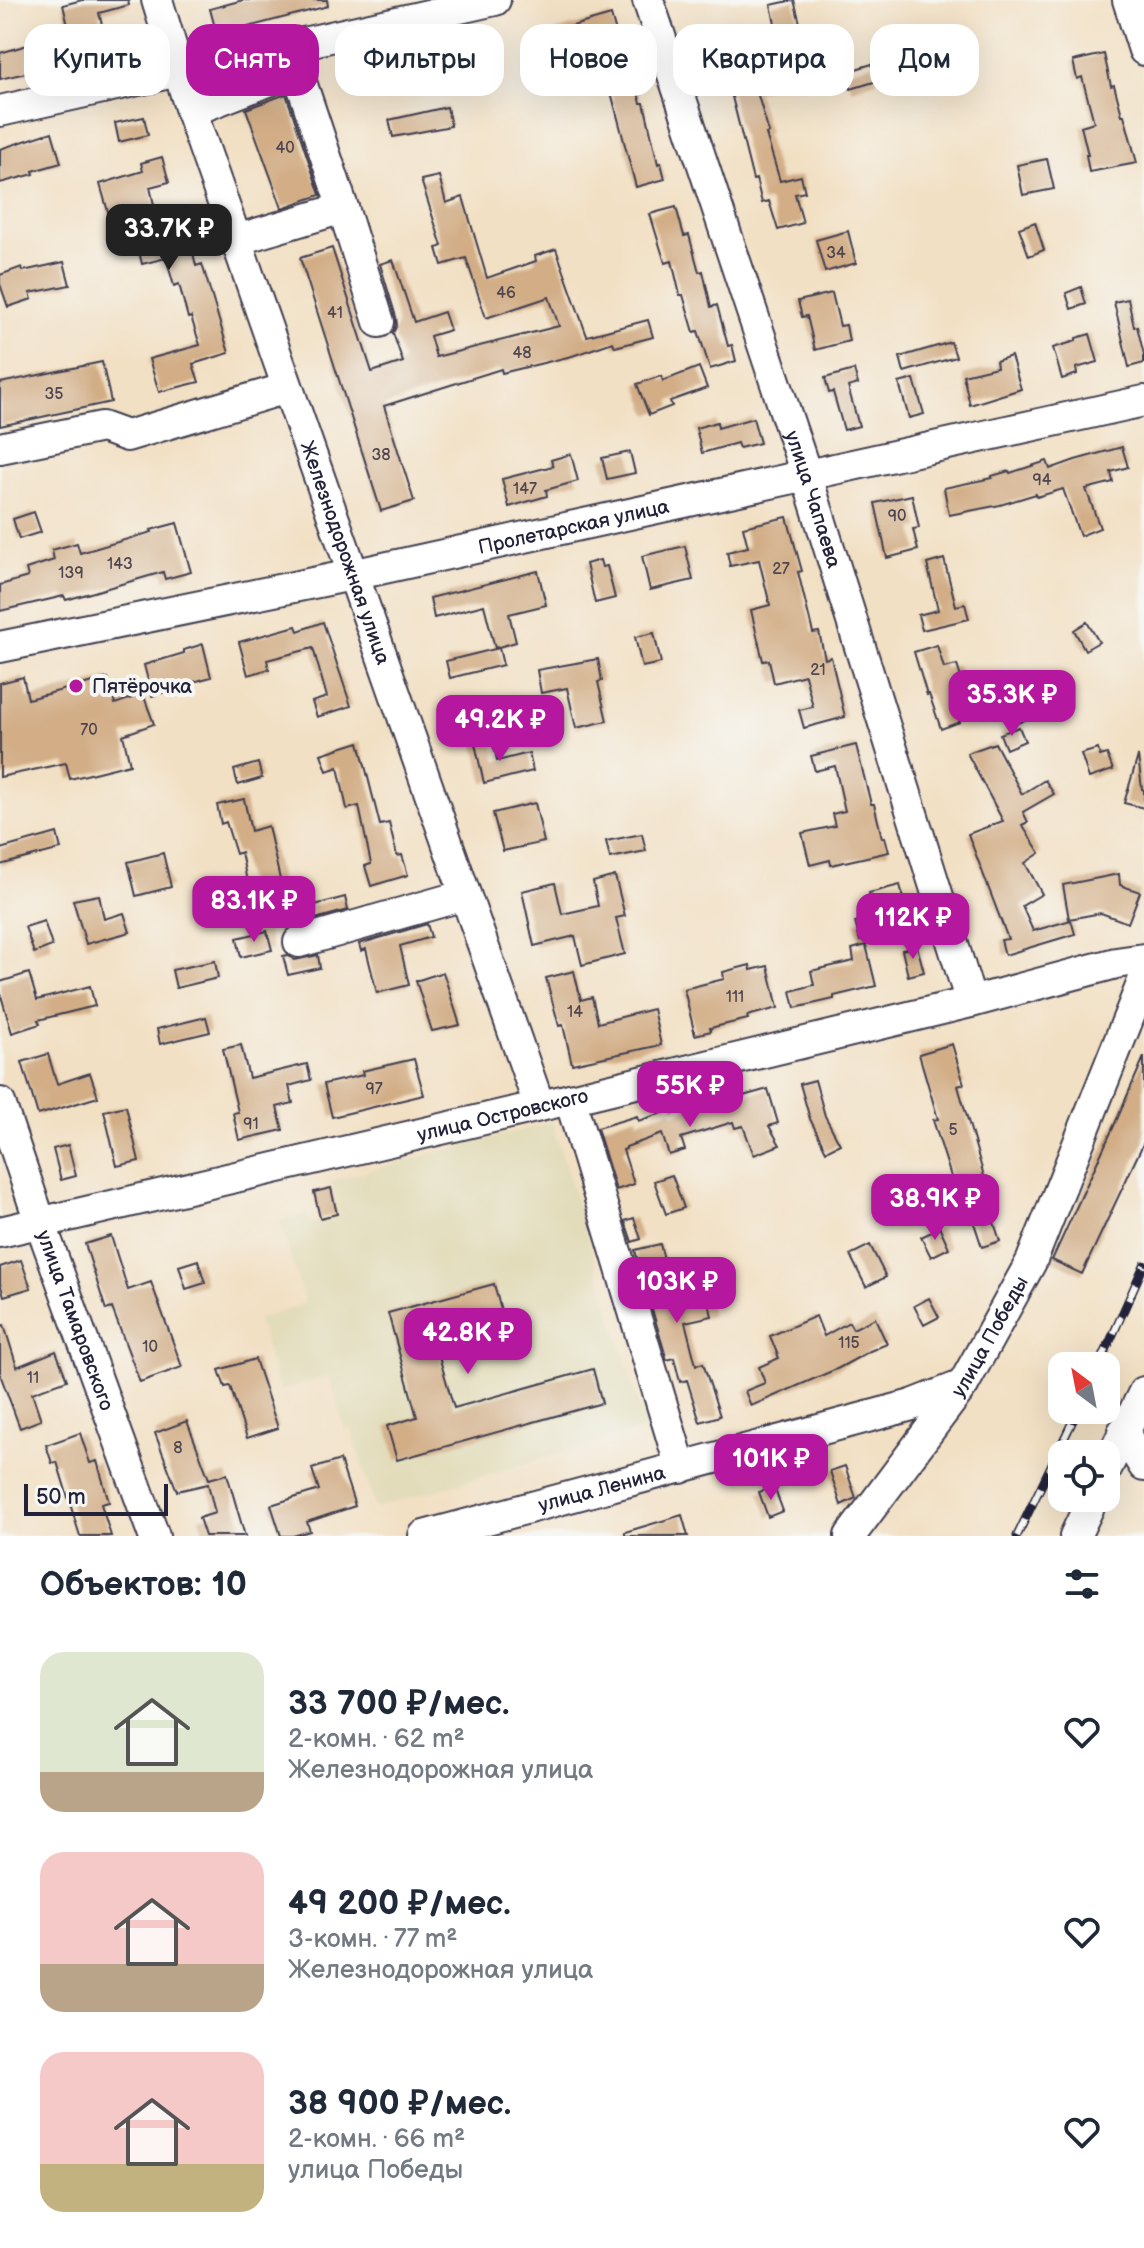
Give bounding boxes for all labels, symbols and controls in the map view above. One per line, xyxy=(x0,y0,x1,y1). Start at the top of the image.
chip: Купить xyxy=(24,24,170,96)
chip: Снять xyxy=(186,24,319,96)
chip: Фильтры xyxy=(335,24,504,96)
chip: Новое xyxy=(520,24,657,96)
chip: Квартира xyxy=(673,24,854,96)
chip: Дом xyxy=(870,24,979,96)
house number: 40 xyxy=(275,139,295,158)
pin: 33.7K ₽ xyxy=(95,204,243,272)
text: 33.7K ₽ xyxy=(124,214,214,245)
house number: 34 xyxy=(826,244,846,263)
house number: 46 xyxy=(496,284,516,303)
house number: 41 xyxy=(327,304,343,323)
house number: 48 xyxy=(512,344,532,363)
house number: 35 xyxy=(44,385,64,404)
street label: улица Чапаева xyxy=(779,428,846,571)
street label: Железнодорожная улица xyxy=(295,438,395,668)
house number: 38 xyxy=(371,446,391,465)
house number: 94 xyxy=(1032,471,1052,490)
house number: 147 xyxy=(513,480,537,499)
street label: Пролетарская улица xyxy=(476,495,672,560)
house number: 90 xyxy=(888,507,906,526)
house number: 143 xyxy=(107,555,133,574)
house number: 27 xyxy=(772,560,790,579)
house number: 139 xyxy=(58,564,84,583)
house number: 21 xyxy=(810,661,826,680)
pin: 35.3K ₽ xyxy=(938,670,1086,738)
place label: Пятёрочка xyxy=(92,675,192,699)
marker: Пятёрочка xyxy=(67,677,85,695)
text: 35.3K ₽ xyxy=(967,680,1057,711)
pin: 49.2K ₽ xyxy=(426,695,574,763)
text: 49.2K ₽ xyxy=(454,705,546,736)
house number: 70 xyxy=(80,721,98,740)
pin: 83.1K ₽ xyxy=(180,876,328,944)
text: 83.1K ₽ xyxy=(210,886,298,917)
pin: 112K ₽ xyxy=(848,893,978,961)
text: 112K ₽ xyxy=(874,903,952,934)
house number: 111 xyxy=(726,988,744,1007)
house number: 14 xyxy=(567,1003,583,1022)
pin: 55K ₽ xyxy=(634,1061,746,1129)
text: 55K ₽ xyxy=(655,1071,725,1102)
house number: 97 xyxy=(365,1080,383,1099)
street label: улица Островского xyxy=(415,1084,591,1147)
house number: 91 xyxy=(243,1115,259,1134)
house number: 5 xyxy=(948,1121,958,1140)
pin: 38.9K ₽ xyxy=(861,1174,1009,1242)
text: 38.9K ₽ xyxy=(889,1184,981,1215)
street label: улица Тамаровского xyxy=(31,1227,118,1414)
pin: 103K ₽ xyxy=(612,1257,742,1325)
text: 103K ₽ xyxy=(636,1267,718,1298)
street label: улица Победы xyxy=(947,1272,1034,1402)
pin: 42.8K ₽ xyxy=(394,1308,542,1376)
text: 42.8K ₽ xyxy=(422,1318,514,1349)
house number: 115 xyxy=(838,1334,860,1353)
house number: 10 xyxy=(142,1338,158,1357)
north arrow xyxy=(1048,1352,1120,1424)
map controls xyxy=(1048,1352,1120,1512)
house number: 11 xyxy=(27,1369,39,1388)
pin: 101K ₽ xyxy=(706,1434,836,1502)
house number: 8 xyxy=(173,1439,183,1458)
button: locate xyxy=(1048,1440,1120,1512)
text: 101K ₽ xyxy=(732,1444,810,1475)
street label: улица Ленина xyxy=(536,1461,668,1518)
scale bar xyxy=(24,1480,168,1516)
text: 50 m xyxy=(36,1484,86,1511)
icon: filters xyxy=(1060,1562,1104,1606)
text: Объектов: 10 xyxy=(40,1564,247,1605)
text: 33 700 ₽/мес. xyxy=(288,1683,510,1724)
icon: home xyxy=(104,1684,200,1780)
icon: heart xyxy=(1060,1710,1104,1754)
text: 2-комн. · 62 m² xyxy=(288,1724,465,1755)
text: Железнодорожная улица xyxy=(288,1755,593,1786)
text: 49 200 ₽/мес. xyxy=(288,1883,511,1924)
icon: home xyxy=(104,1884,200,1980)
icon: heart xyxy=(1060,1910,1104,1954)
text: 3-комн. · 77 m² xyxy=(288,1924,457,1955)
text: Железнодорожная улица xyxy=(288,1955,593,1986)
text: 38 900 ₽/мес. xyxy=(288,2083,511,2124)
icon: home xyxy=(104,2084,200,2180)
icon: heart xyxy=(1060,2110,1104,2154)
text: 2-комн. · 66 m² xyxy=(288,2124,465,2155)
text: улица Победы xyxy=(288,2155,463,2186)

